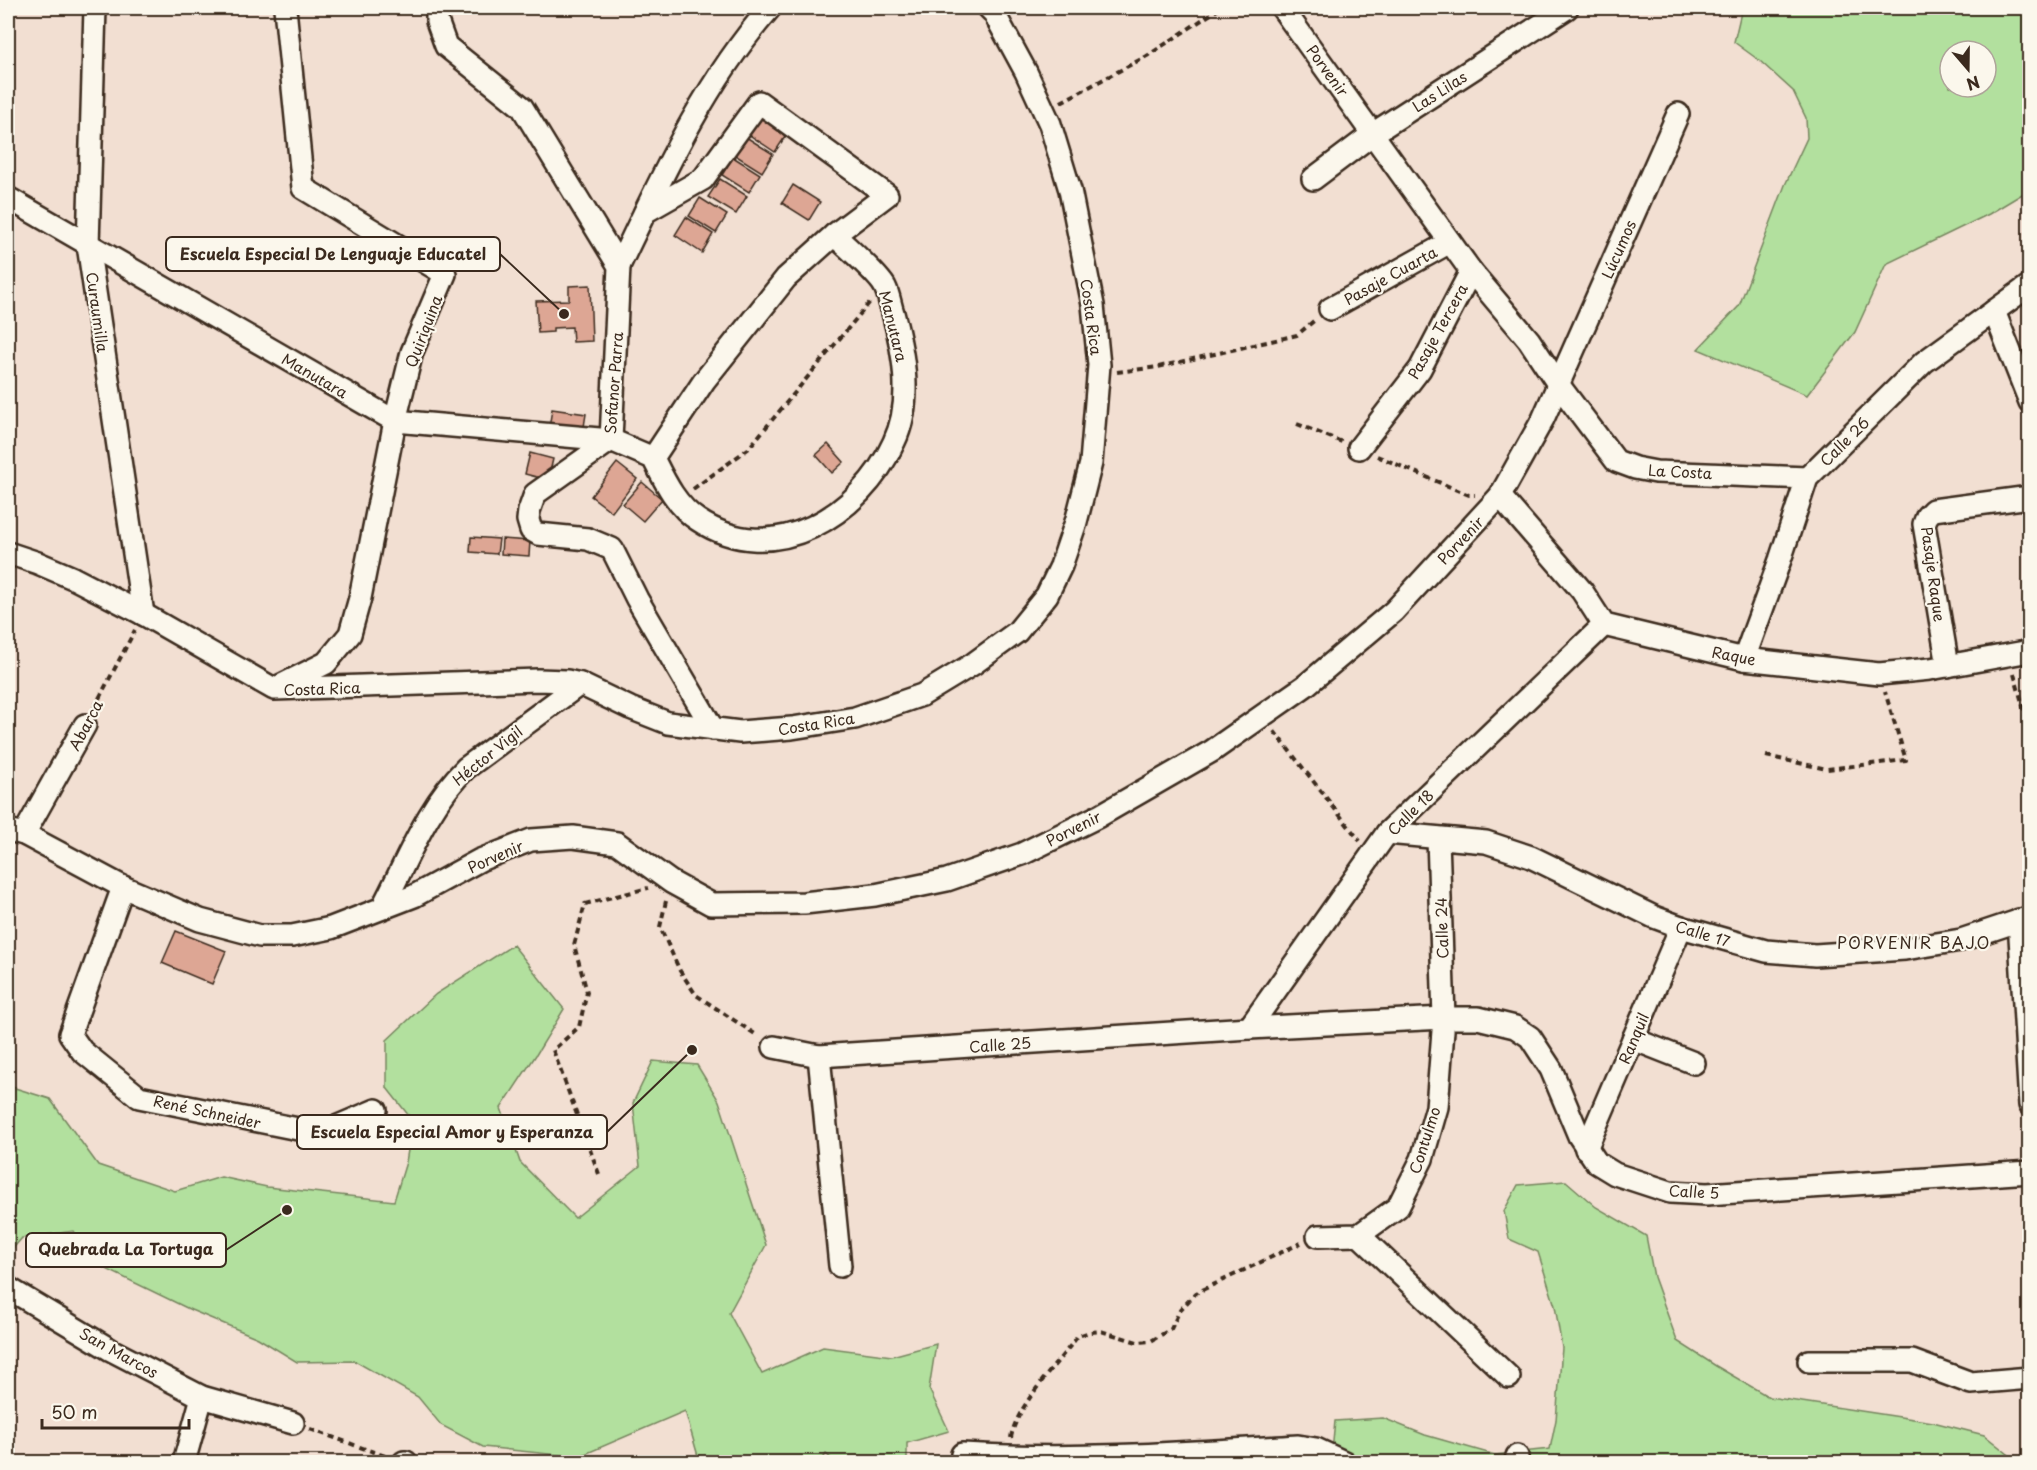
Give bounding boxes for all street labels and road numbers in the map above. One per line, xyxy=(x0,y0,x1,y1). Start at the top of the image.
street label: Porvenir xyxy=(1301,39,1355,101)
street label: Las Lilas xyxy=(1407,65,1471,117)
street label: Lúcumos xyxy=(1595,216,1641,282)
street label: Pasaje Cuarta xyxy=(1339,240,1441,310)
street label: Curaumilla xyxy=(81,270,115,354)
street label: Costa Rica xyxy=(1075,277,1109,357)
street label: Pasaje Tercera xyxy=(1401,278,1473,383)
street label: Manutara xyxy=(874,288,914,365)
street label: Quiriquina xyxy=(399,291,447,370)
street label: Sofanor Parra xyxy=(598,331,628,435)
street label: Manutara xyxy=(278,347,353,403)
street label: Calle 26 xyxy=(1814,411,1874,471)
street label: La Costa xyxy=(1647,458,1713,484)
street label: Porvenir xyxy=(1431,510,1489,569)
street label: Pasaje Raque xyxy=(1916,525,1952,623)
street label: Raque xyxy=(1710,639,1758,671)
street label: Costa Rica xyxy=(283,675,361,701)
street label: Abarca xyxy=(62,695,108,754)
street label: Costa Rica xyxy=(776,706,856,740)
street label: Héctor Vigil xyxy=(447,719,527,791)
street label: Calle 18 xyxy=(1382,784,1438,840)
street label: Porvenir xyxy=(1041,804,1105,852)
street label: Porvenir xyxy=(463,833,527,879)
street label: Calle 24 xyxy=(1428,897,1454,959)
street label: Calle 17 xyxy=(1673,914,1733,952)
street label: Ranquil xyxy=(1612,1009,1654,1067)
street label: Calle 25 xyxy=(968,1030,1032,1058)
street label: René Schneider xyxy=(151,1088,263,1134)
street label: Contulmo xyxy=(1402,1104,1446,1176)
street label: Calle 5 xyxy=(1668,1178,1720,1204)
street label: San Marcos xyxy=(75,1321,163,1383)

